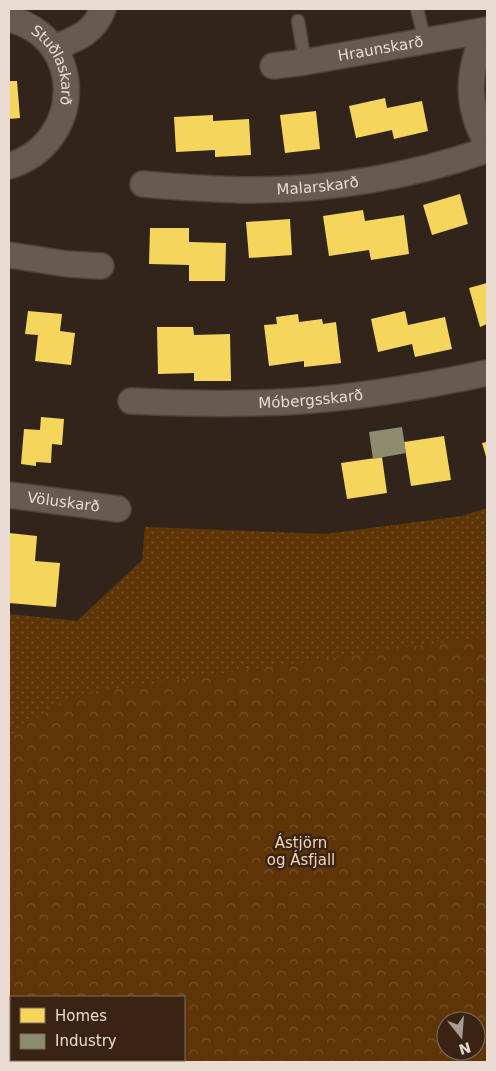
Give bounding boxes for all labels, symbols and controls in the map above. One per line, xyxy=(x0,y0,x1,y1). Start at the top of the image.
street label: Stuðlaskarð xyxy=(28,21,76,107)
street label: Hraunskarð xyxy=(336,32,425,65)
street label: Malarskarð xyxy=(276,173,360,199)
street label: Móbergsskarð xyxy=(258,386,364,412)
street label: Völuskarð xyxy=(26,488,101,516)
park label: Ástjörn og Ásfjall xyxy=(267,833,335,869)
legend xyxy=(10,996,185,1061)
text: Homes xyxy=(55,1007,107,1025)
north arrow xyxy=(436,1011,486,1061)
text: Industry xyxy=(55,1032,117,1050)
text: N xyxy=(457,1039,473,1058)

